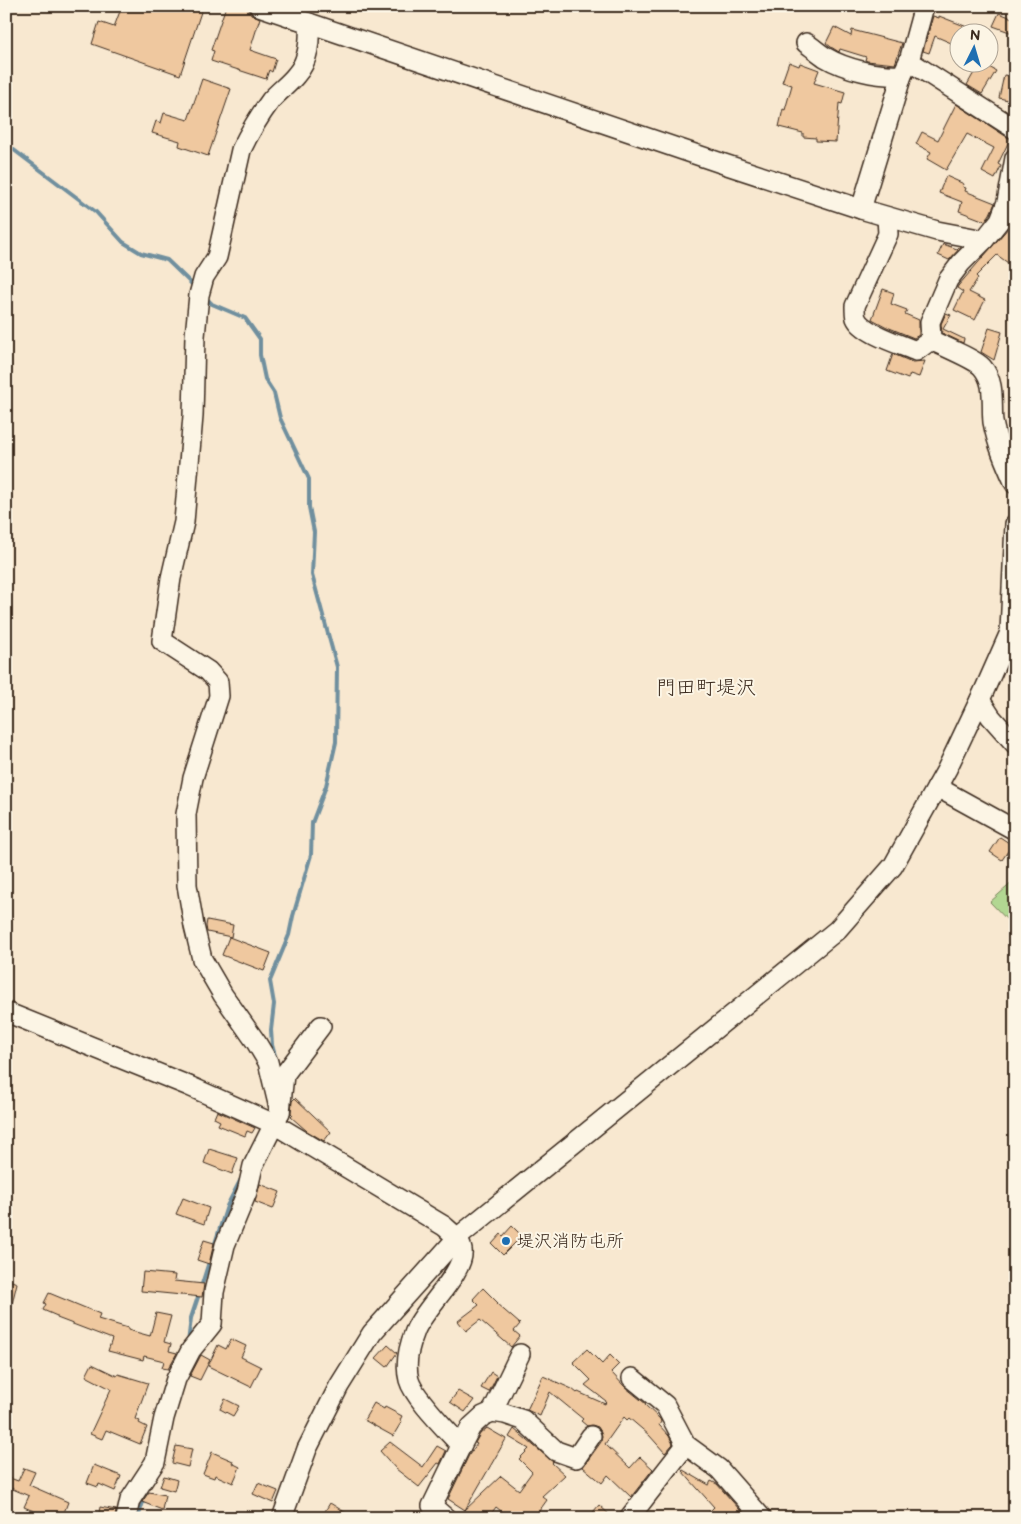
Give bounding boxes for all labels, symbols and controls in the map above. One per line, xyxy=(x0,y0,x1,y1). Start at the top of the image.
north arrow xyxy=(948,22,998,72)
text: N xyxy=(969,27,981,44)
district label: 門田町堤沢 xyxy=(656,676,756,700)
place label: 堤沢消防屯所 xyxy=(516,1231,624,1252)
marker: 堤沢消防屯所 xyxy=(500,1235,512,1247)

